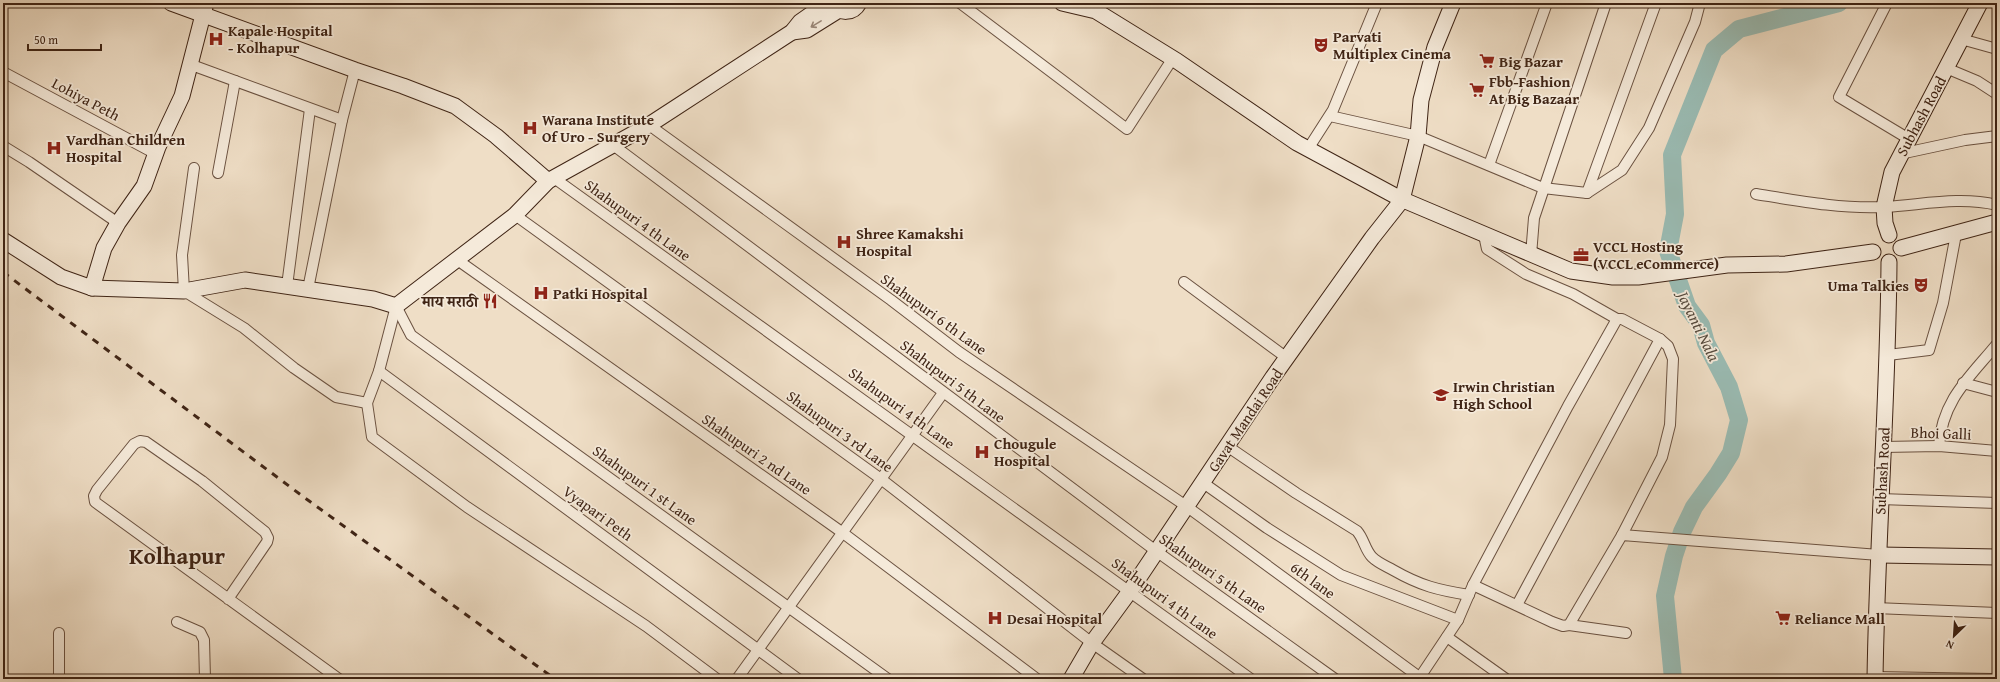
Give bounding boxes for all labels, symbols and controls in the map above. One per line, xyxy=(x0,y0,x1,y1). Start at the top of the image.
place label: Kapale Hospital - Kolhapur xyxy=(228,20,333,58)
one-way arrow xyxy=(810,20,822,28)
scale bar xyxy=(28,26,101,52)
place label: Parvati Multiplex Cinema xyxy=(1333,26,1451,64)
hospital icon: Kapale Hospital - Kolhapur xyxy=(207,30,225,48)
text: 50 m xyxy=(34,31,58,48)
theatre icon: Parvati Multiplex Cinema xyxy=(1312,36,1330,54)
place label: Big Bazar xyxy=(1499,51,1563,72)
supermarket icon: Big Bazar xyxy=(1478,52,1496,70)
place label: Fbb-Fashion At Big Bazaar xyxy=(1489,71,1579,109)
street label: Lohiya Peth xyxy=(48,72,124,126)
street label: Subhash Road xyxy=(1891,72,1951,160)
supermarket icon: Fbb-Fashion At Big Bazaar xyxy=(1468,81,1486,99)
place label: Warana Institute Of Uro - Surgery xyxy=(542,109,654,147)
hospital icon: Warana Institute Of Uro - Surgery xyxy=(521,119,539,137)
place label: Vardhan Children Hospital xyxy=(66,129,185,167)
hospital icon: Vardhan Children Hospital xyxy=(45,139,63,157)
street label: Shahupuri 4 th Lane xyxy=(581,174,695,266)
place label: Shree Kamakshi Hospital xyxy=(856,223,964,261)
hospital icon: Shree Kamakshi Hospital xyxy=(835,233,853,251)
place label: VCCL Hosting (VCCL eCommerce) xyxy=(1593,236,1719,274)
office icon: VCCL Hosting (VCCL eCommerce) xyxy=(1572,246,1590,264)
street label: Shahupuri 6 th Lane xyxy=(877,268,991,360)
place label: Uma Talkies xyxy=(1827,275,1909,296)
theatre icon: Uma Talkies xyxy=(1912,276,1930,294)
place label: Patki Hospital xyxy=(553,283,648,304)
hospital icon: Patki Hospital xyxy=(532,284,550,302)
water label: Jayanti Nala xyxy=(1670,284,1727,366)
place label: माय मराठी xyxy=(421,291,479,312)
restaurant icon: माय मराठी xyxy=(481,292,499,310)
street label: Shahupuri 5 th Lane xyxy=(896,334,1010,428)
street label: Shahupuri 4 th Lane xyxy=(845,362,959,454)
street label: Gavat Mandai Road xyxy=(1203,364,1287,476)
place label: Irwin Christian High School xyxy=(1453,376,1555,414)
street label: Shahupuri 3 rd Lane xyxy=(782,385,898,477)
school or university icon: Irwin Christian High School xyxy=(1432,386,1450,404)
street label: Shahupuri 2 nd Lane xyxy=(698,408,816,500)
street label: Bhoi Galli xyxy=(1910,421,1972,445)
street label: Subhash Road xyxy=(1869,427,1895,515)
place label: Chougule Hospital xyxy=(994,433,1056,471)
street label: Shahupuri 1 st Lane xyxy=(589,440,701,530)
hospital icon: Chougule Hospital xyxy=(973,443,991,461)
street label: Vyapari Peth xyxy=(559,480,638,546)
street label: Shahupuri 5 th Lane xyxy=(1155,528,1271,618)
district label: Kolhapur xyxy=(129,539,225,572)
street label: Shahupuri 4 th Lane xyxy=(1108,552,1222,644)
street label: 6th lane xyxy=(1286,557,1340,603)
place label: Desai Hospital xyxy=(1007,608,1103,629)
place label: Reliance Mall xyxy=(1795,608,1885,629)
hospital icon: Desai Hospital xyxy=(986,609,1004,627)
supermarket icon: Reliance Mall xyxy=(1774,609,1792,627)
north arrow xyxy=(1934,616,1974,656)
text: N xyxy=(1942,636,1956,654)

